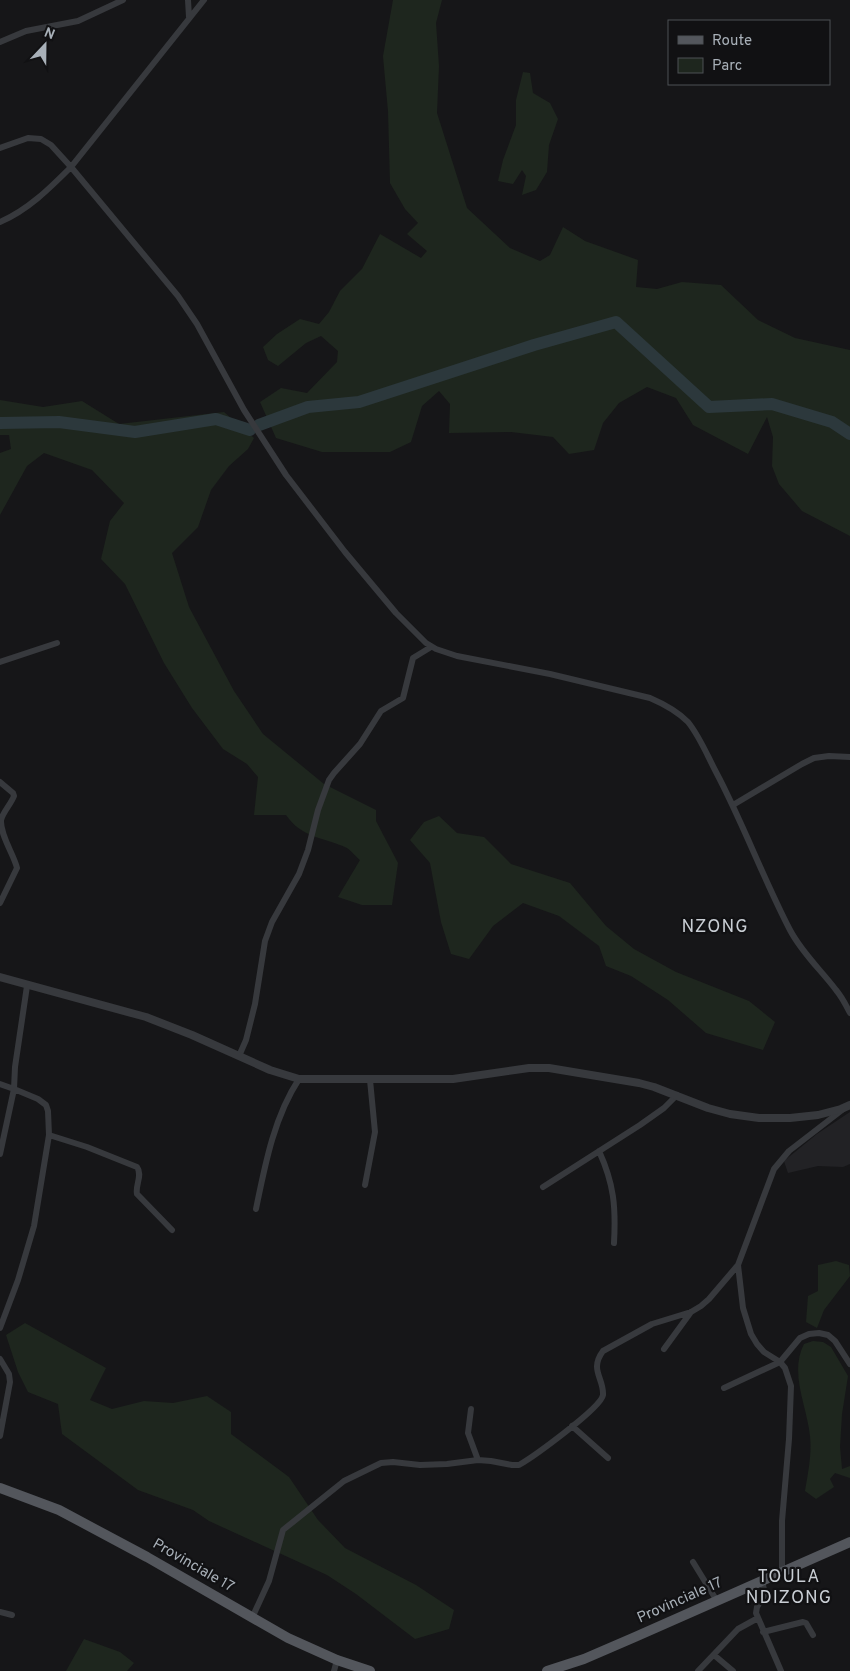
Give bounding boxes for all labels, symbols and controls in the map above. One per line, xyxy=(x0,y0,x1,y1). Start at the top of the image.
north arrow xyxy=(20,20,70,70)
legend xyxy=(668,20,830,85)
text: N xyxy=(41,25,57,44)
text: Route xyxy=(712,32,752,51)
text: Parc xyxy=(712,57,742,76)
district label: NZONG xyxy=(681,916,749,939)
street label: Provinciale 17 xyxy=(149,1535,237,1597)
district label: TOULA NDIZONG xyxy=(746,1566,832,1610)
street label: Provinciale 17 xyxy=(634,1574,726,1628)

